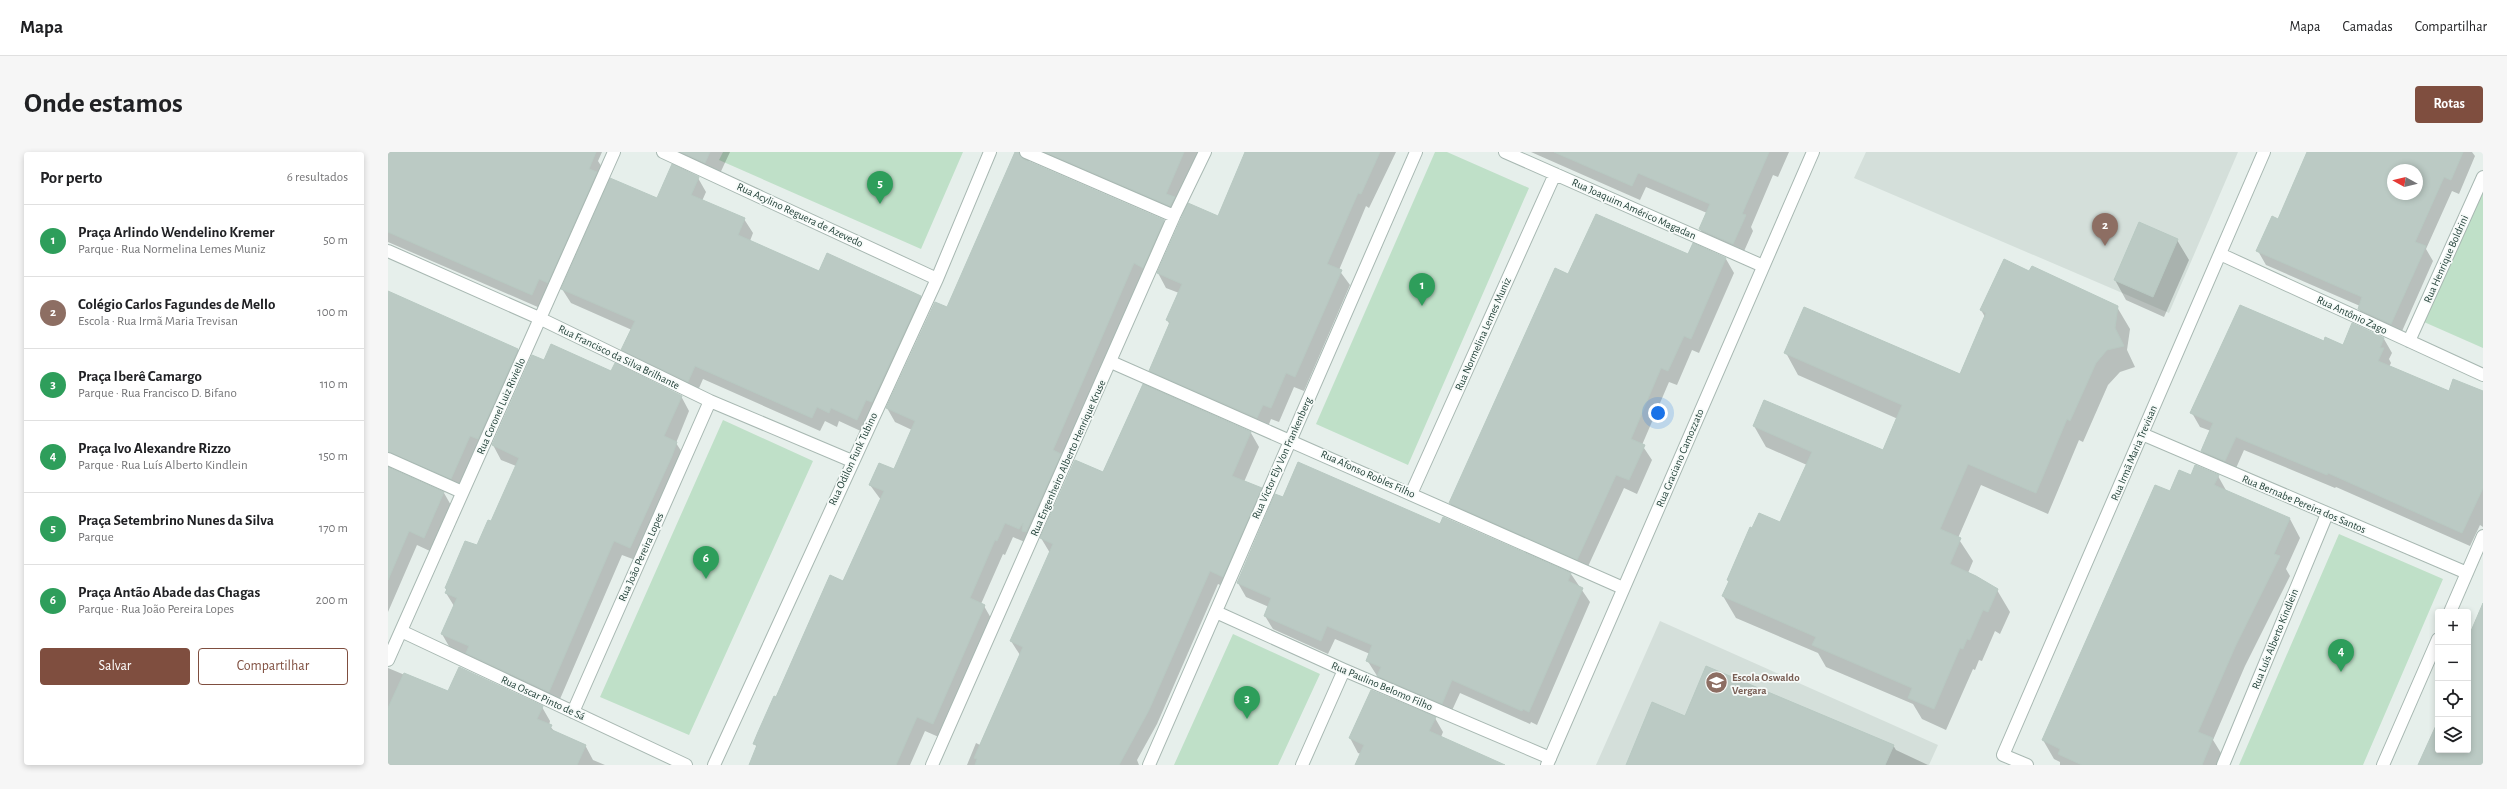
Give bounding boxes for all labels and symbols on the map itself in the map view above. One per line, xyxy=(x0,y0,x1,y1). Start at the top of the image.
north arrow xyxy=(2387,164,2423,200)
pin: 5 xyxy=(867,171,893,204)
street label: Rua Joaquim Américo Magadan xyxy=(1570,177,1698,241)
street label: Rua Acylino Reguera de Azevedo xyxy=(735,181,865,249)
pin: 2 xyxy=(2092,213,2118,246)
street label: Rua Henrique Boldrini xyxy=(2422,213,2470,305)
pin: 1 xyxy=(1409,273,1435,306)
street label: Rua Normelina Lemes Muniz xyxy=(1453,275,1513,392)
street label: Rua Antônio Zago xyxy=(2315,294,2389,336)
street label: Rua Francisco da Silva Brilhante xyxy=(557,323,681,391)
street label: Rua Coronel Luiz Riviello xyxy=(475,356,527,456)
street label: Rua Engenheiro Alberto Henrique Kruse xyxy=(1028,378,1108,538)
street label: Rua Victor Ely Von Frankenberg xyxy=(1250,395,1314,521)
your location xyxy=(1648,403,1668,423)
street label: Rua Irmã Maria Trevisan xyxy=(2109,404,2159,502)
street label: Rua Graciano Camozzato xyxy=(1654,407,1706,509)
street label: Rua Odilon Funk Tubino xyxy=(827,411,879,507)
street label: Rua Afonso Robles Filho xyxy=(1319,448,1417,500)
street label: Rua Bernabe Pereira dos Santos xyxy=(2240,473,2368,535)
street label: Rua João Pereira Lopes xyxy=(616,511,666,603)
pin: 6 xyxy=(693,546,719,579)
street label: Rua Luís Alberto Kindlein xyxy=(2250,587,2300,691)
pin: 4 xyxy=(2328,639,2354,672)
street label: Rua Paulino Belomo Filho xyxy=(1330,660,1434,712)
school or university icon: Escola Oswaldo Vergara xyxy=(1703,670,1729,696)
place label: Escola Oswaldo Vergara xyxy=(1732,672,1800,696)
street label: Rua Oscar Pinto de Sá xyxy=(499,674,587,722)
pin: 3 xyxy=(1234,686,1260,719)

